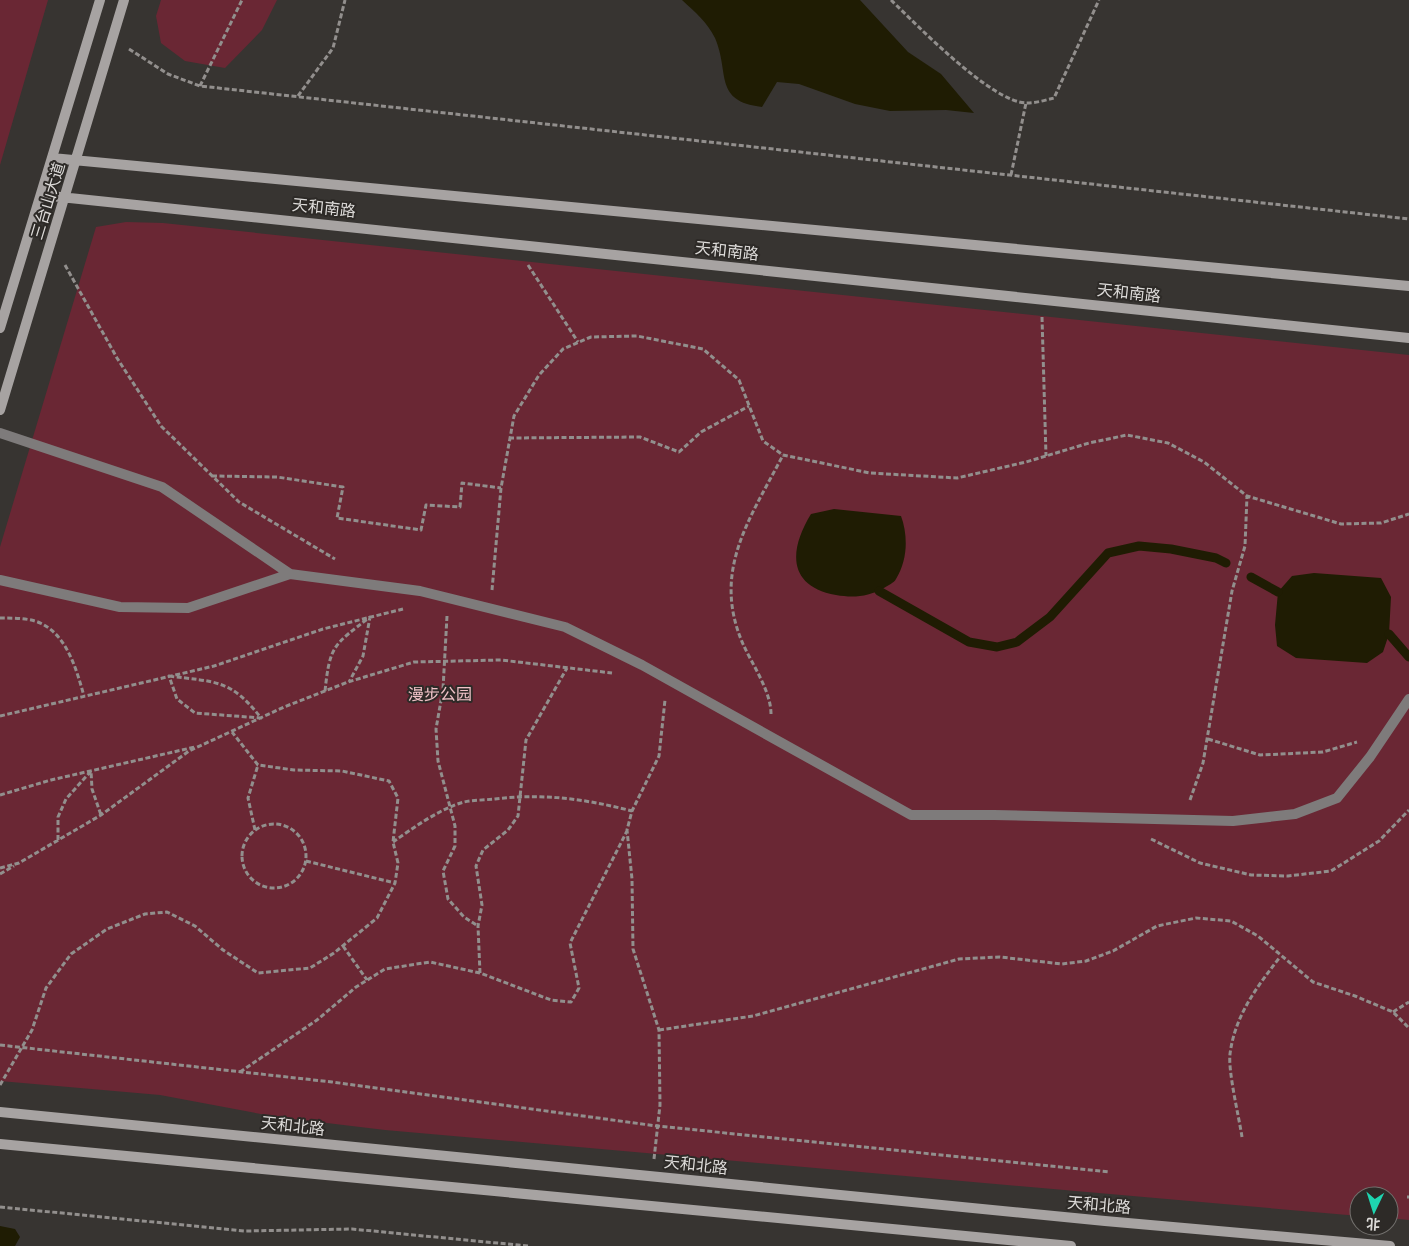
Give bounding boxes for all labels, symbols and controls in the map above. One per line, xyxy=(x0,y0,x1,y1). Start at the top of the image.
street label: 三台山大道 xyxy=(27,160,69,242)
street label: 天和南路 xyxy=(291,195,357,221)
street label: 天和南路 xyxy=(694,238,760,264)
street label: 天和南路 xyxy=(1096,280,1162,306)
park label: 漫步公园 xyxy=(408,685,472,704)
street label: 天和北路 xyxy=(260,1113,326,1139)
street label: 天和北路 xyxy=(663,1152,729,1178)
north arrow xyxy=(1349,1186,1399,1236)
street label: 天和北路 xyxy=(1066,1193,1132,1217)
text: 北 xyxy=(1366,1215,1381,1232)

